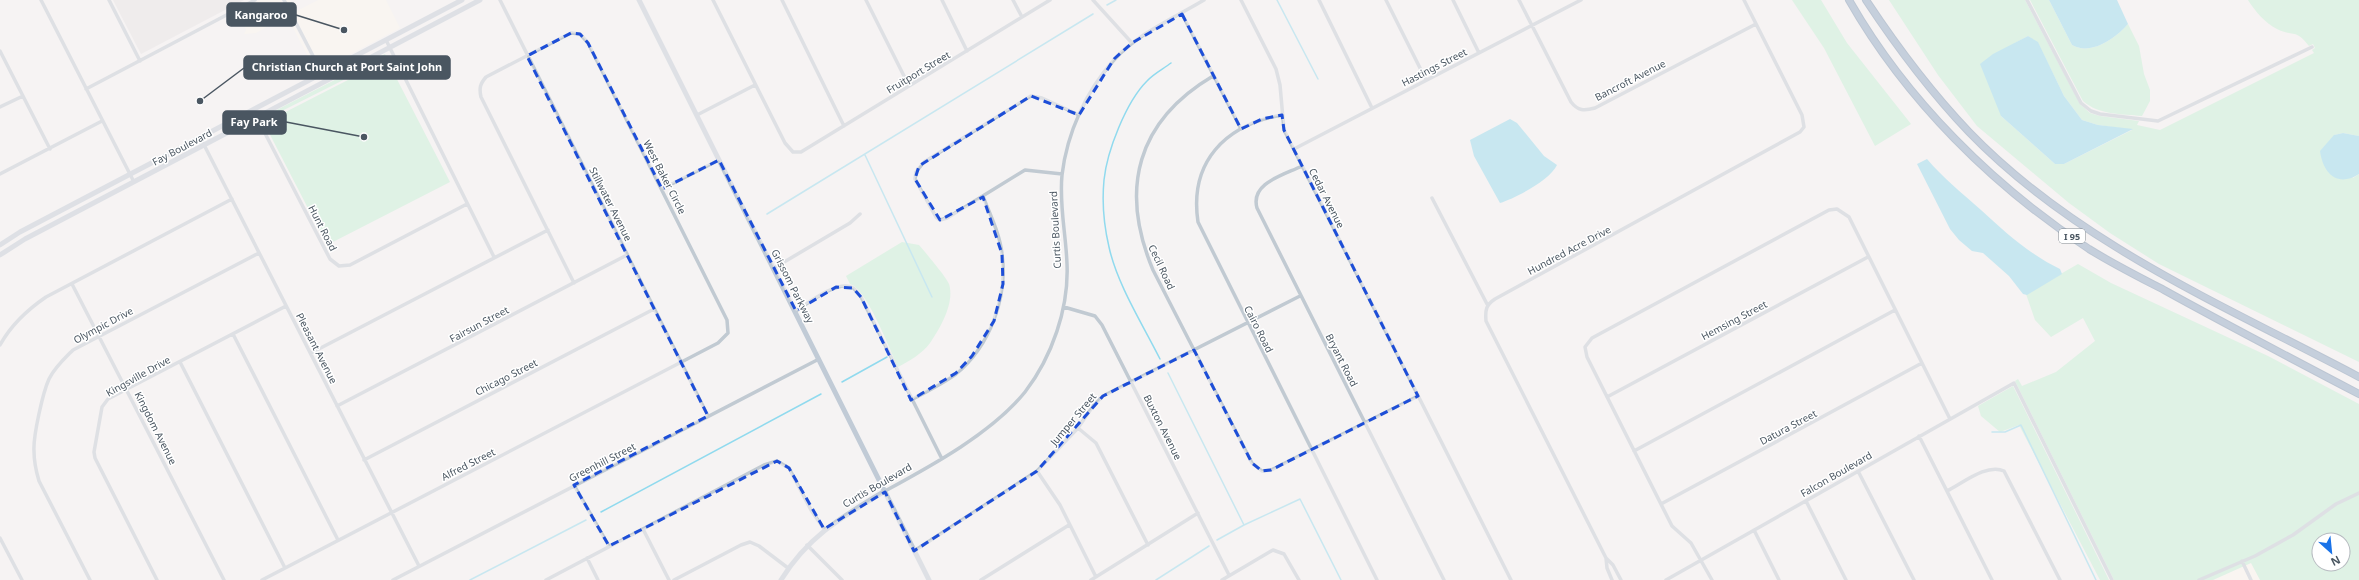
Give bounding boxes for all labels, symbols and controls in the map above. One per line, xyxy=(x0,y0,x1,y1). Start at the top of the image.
callout: Kangaroo xyxy=(227,3,296,26)
text: Kangaroo xyxy=(234,7,288,22)
street label: Hastings Street xyxy=(1399,44,1469,89)
street label: Fruitport Street xyxy=(883,47,953,97)
callout: Christian Church at Port Saint John xyxy=(244,56,450,79)
street label: Bancroft Avenue xyxy=(1592,56,1668,104)
text: Christian Church at Port Saint John xyxy=(252,59,442,74)
callout: Fay Park xyxy=(223,111,286,134)
text: Fay Park xyxy=(231,114,278,129)
street label: Fay Boulevard xyxy=(150,125,214,169)
street label: West Baker Circle xyxy=(640,138,690,217)
street label: Stillwater Avenue xyxy=(586,165,636,244)
street label: Cedar Avenue xyxy=(1306,166,1348,231)
street label: Curtis Boulevard xyxy=(1046,191,1064,269)
street label: Hunt Road xyxy=(305,203,341,253)
street label: Hundred Acre Drive xyxy=(1525,222,1613,278)
road number: I 95 xyxy=(2059,229,2085,243)
street label: Cecil Road xyxy=(1145,242,1179,292)
street label: Grissom Parkway xyxy=(768,247,818,326)
street label: Hemsing Street xyxy=(1699,297,1770,343)
street label: Fairsun Street xyxy=(447,302,511,345)
street label: Olympic Drive xyxy=(71,303,136,347)
street label: Cairo Road xyxy=(1241,303,1277,355)
street label: Pleasant Avenue xyxy=(293,310,341,386)
street label: Bryant Road xyxy=(1323,331,1361,389)
street label: Kingsville Drive xyxy=(103,352,173,399)
street label: Chicago Street xyxy=(472,355,540,399)
street label: Kingdom Avenue xyxy=(132,389,181,467)
street label: Jumper Street xyxy=(1046,389,1099,449)
street label: Buxton Avenue xyxy=(1141,392,1186,462)
street label: Datura Street xyxy=(1757,406,1819,448)
street label: Greenhill Street xyxy=(566,439,638,485)
street label: Alfred Street xyxy=(439,444,498,484)
street label: Falcon Boulevard xyxy=(1798,448,1874,500)
street label: Curtis Boulevard xyxy=(840,460,914,510)
north arrow xyxy=(2311,532,2351,572)
text: N xyxy=(2328,553,2343,570)

